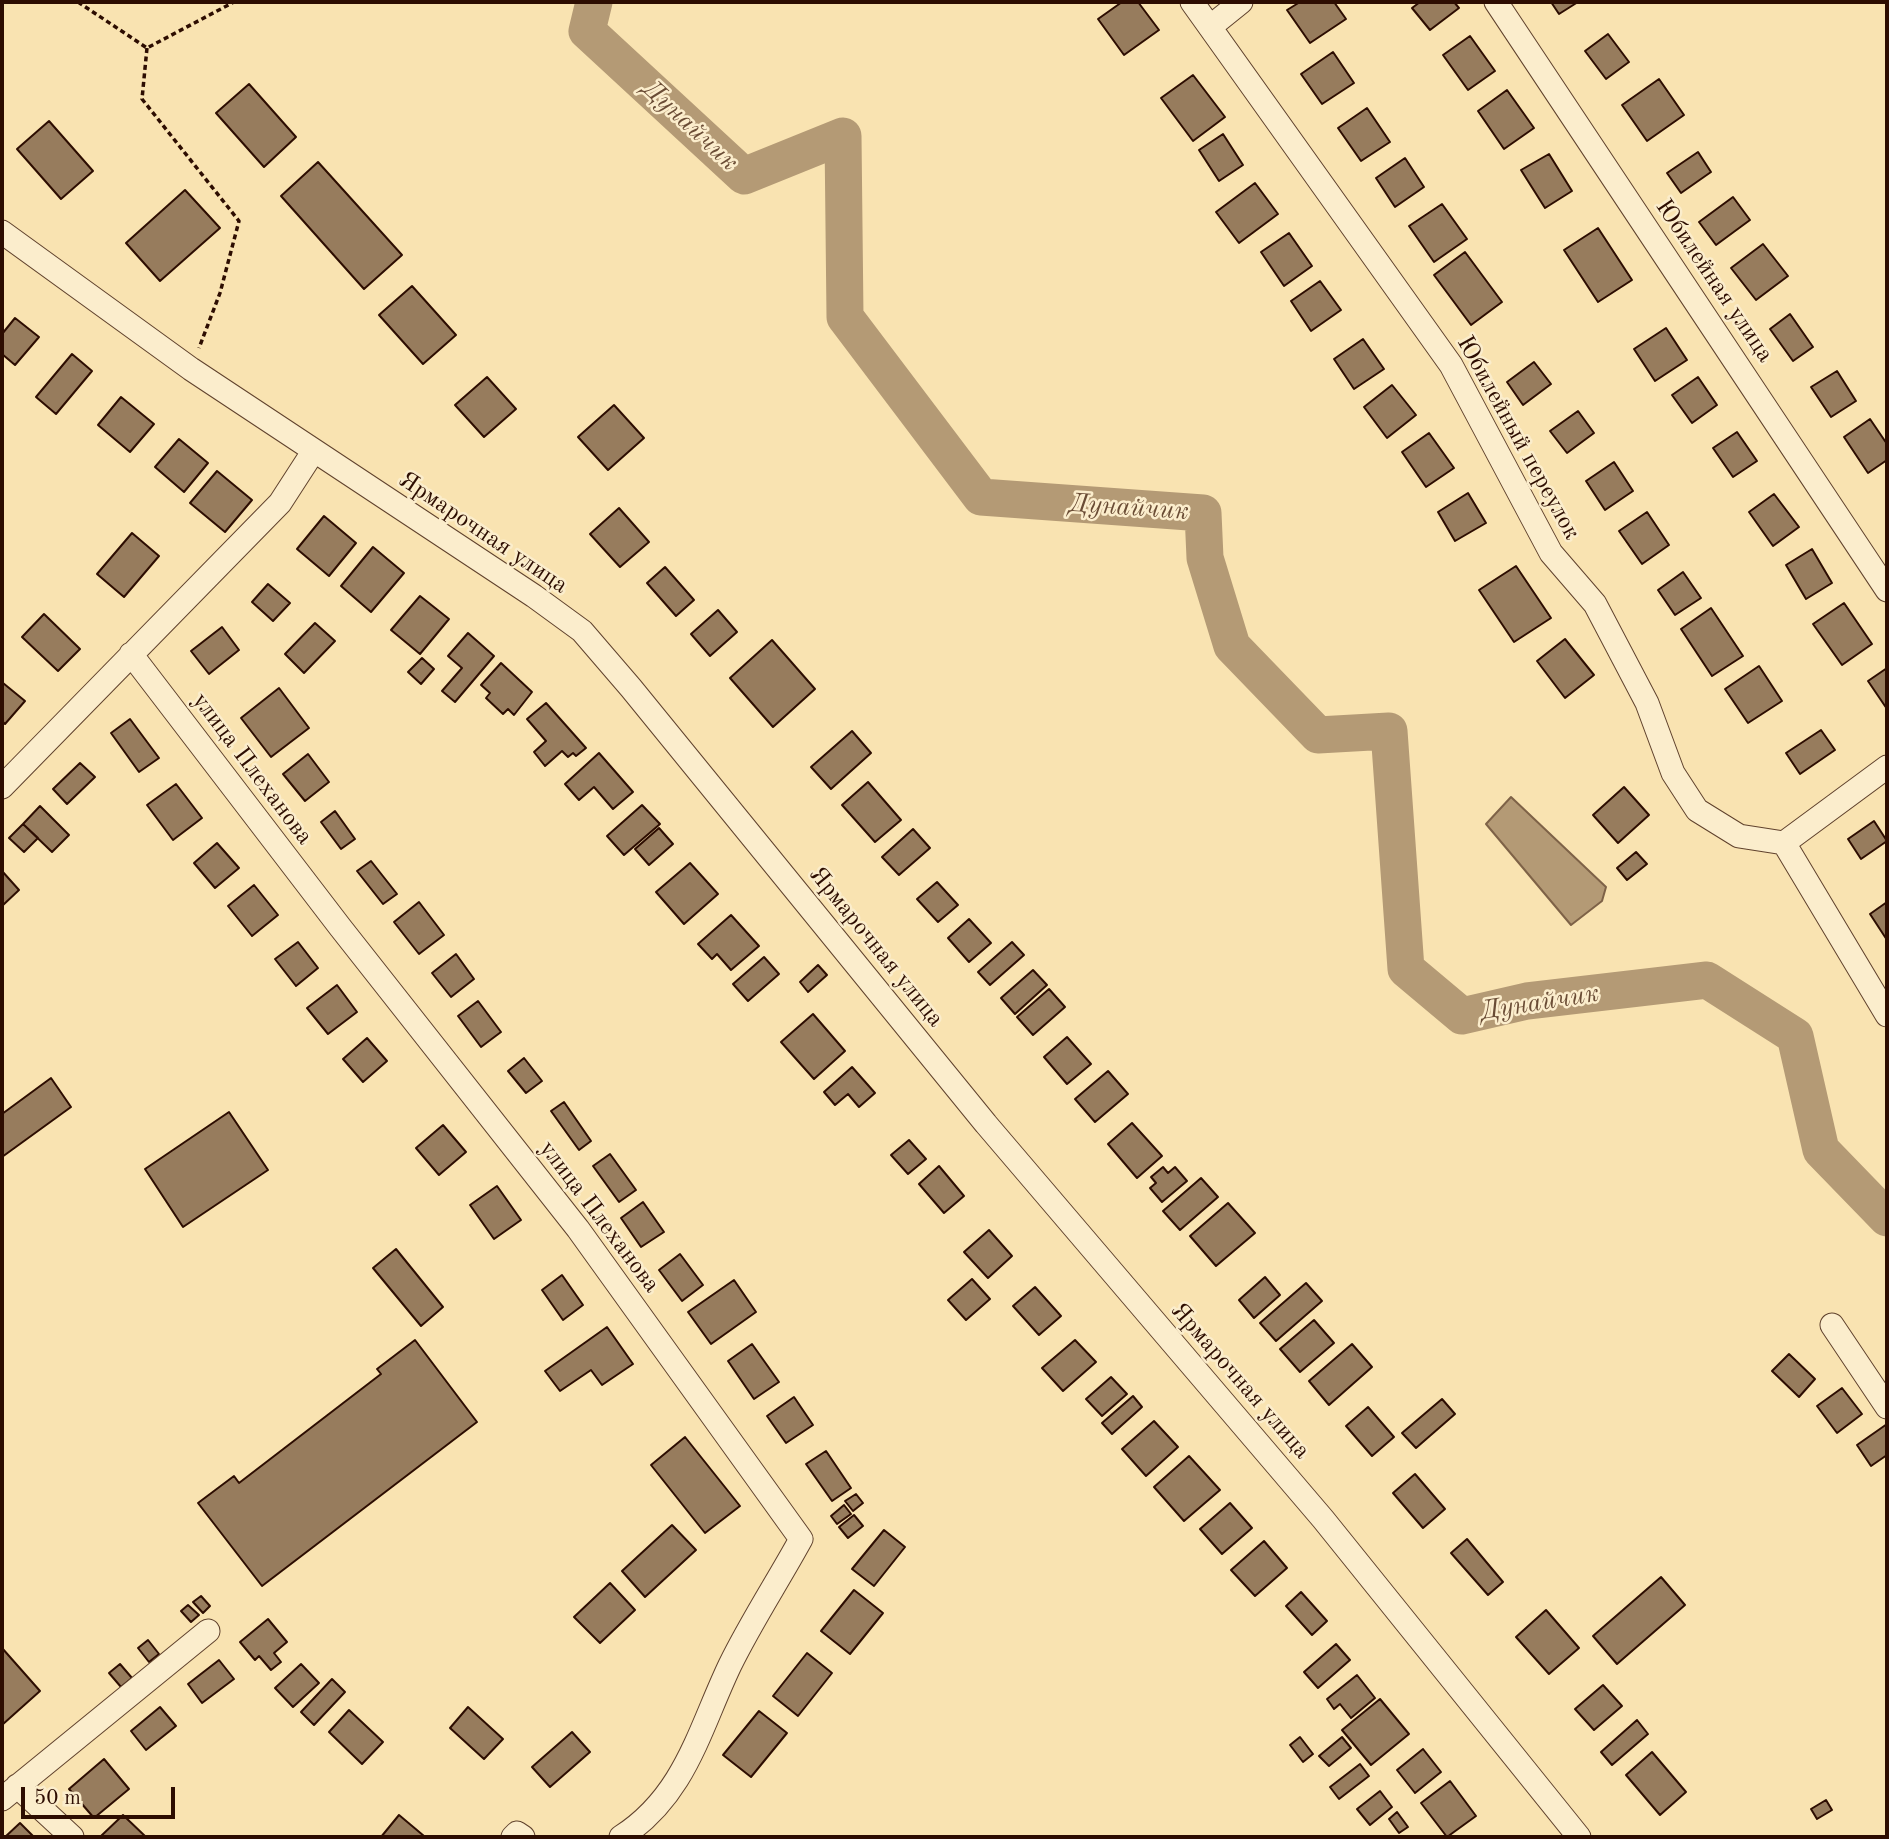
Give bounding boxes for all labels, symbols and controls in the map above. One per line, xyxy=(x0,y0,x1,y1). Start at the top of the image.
water label: Дунайчик xyxy=(636,74,744,178)
street label: Юбилейная улица xyxy=(1649,194,1779,368)
street label: Юбилейный переулок xyxy=(1450,331,1586,545)
street label: Ярмарочная улица xyxy=(393,466,573,600)
water label: Дунайчик xyxy=(1068,488,1190,528)
street label: улица Плеханова xyxy=(185,687,319,851)
street label: Ярмарочная улица xyxy=(802,861,950,1033)
water label: Дунайчик xyxy=(1479,978,1601,1028)
street label: улица Плеханова xyxy=(532,1135,666,1299)
street label: Ярмарочная улица xyxy=(1164,1297,1316,1465)
scale bar xyxy=(24,1772,178,1816)
text: 50 m xyxy=(34,1788,81,1809)

